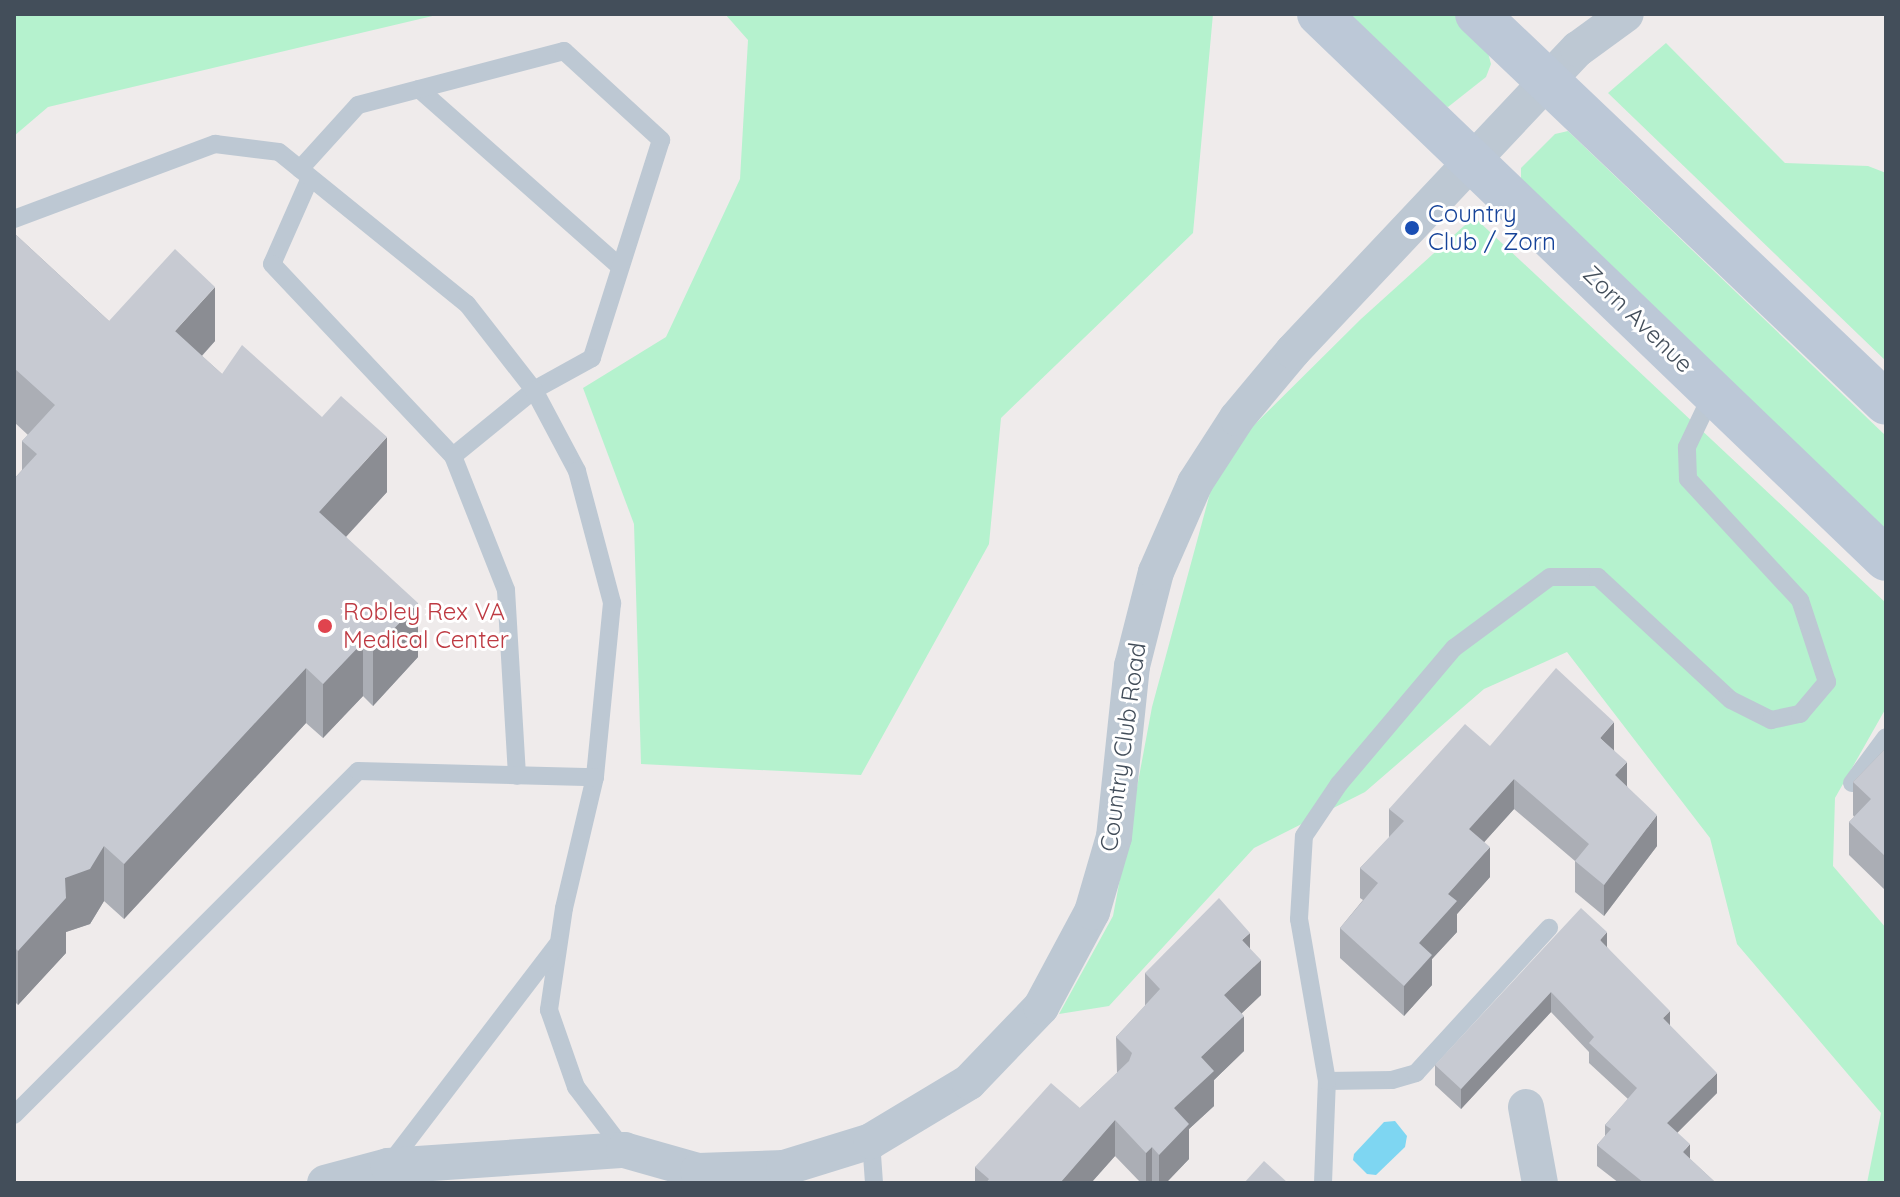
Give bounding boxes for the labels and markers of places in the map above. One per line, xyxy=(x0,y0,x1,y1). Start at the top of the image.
place label: Country Club / Zorn xyxy=(1428,200,1556,256)
marker: Country Club / Zorn xyxy=(1403,219,1421,237)
place label: Robley Rex VA Medical Center xyxy=(343,598,509,654)
marker: Robley Rex VA Medical Center xyxy=(314,615,336,637)

